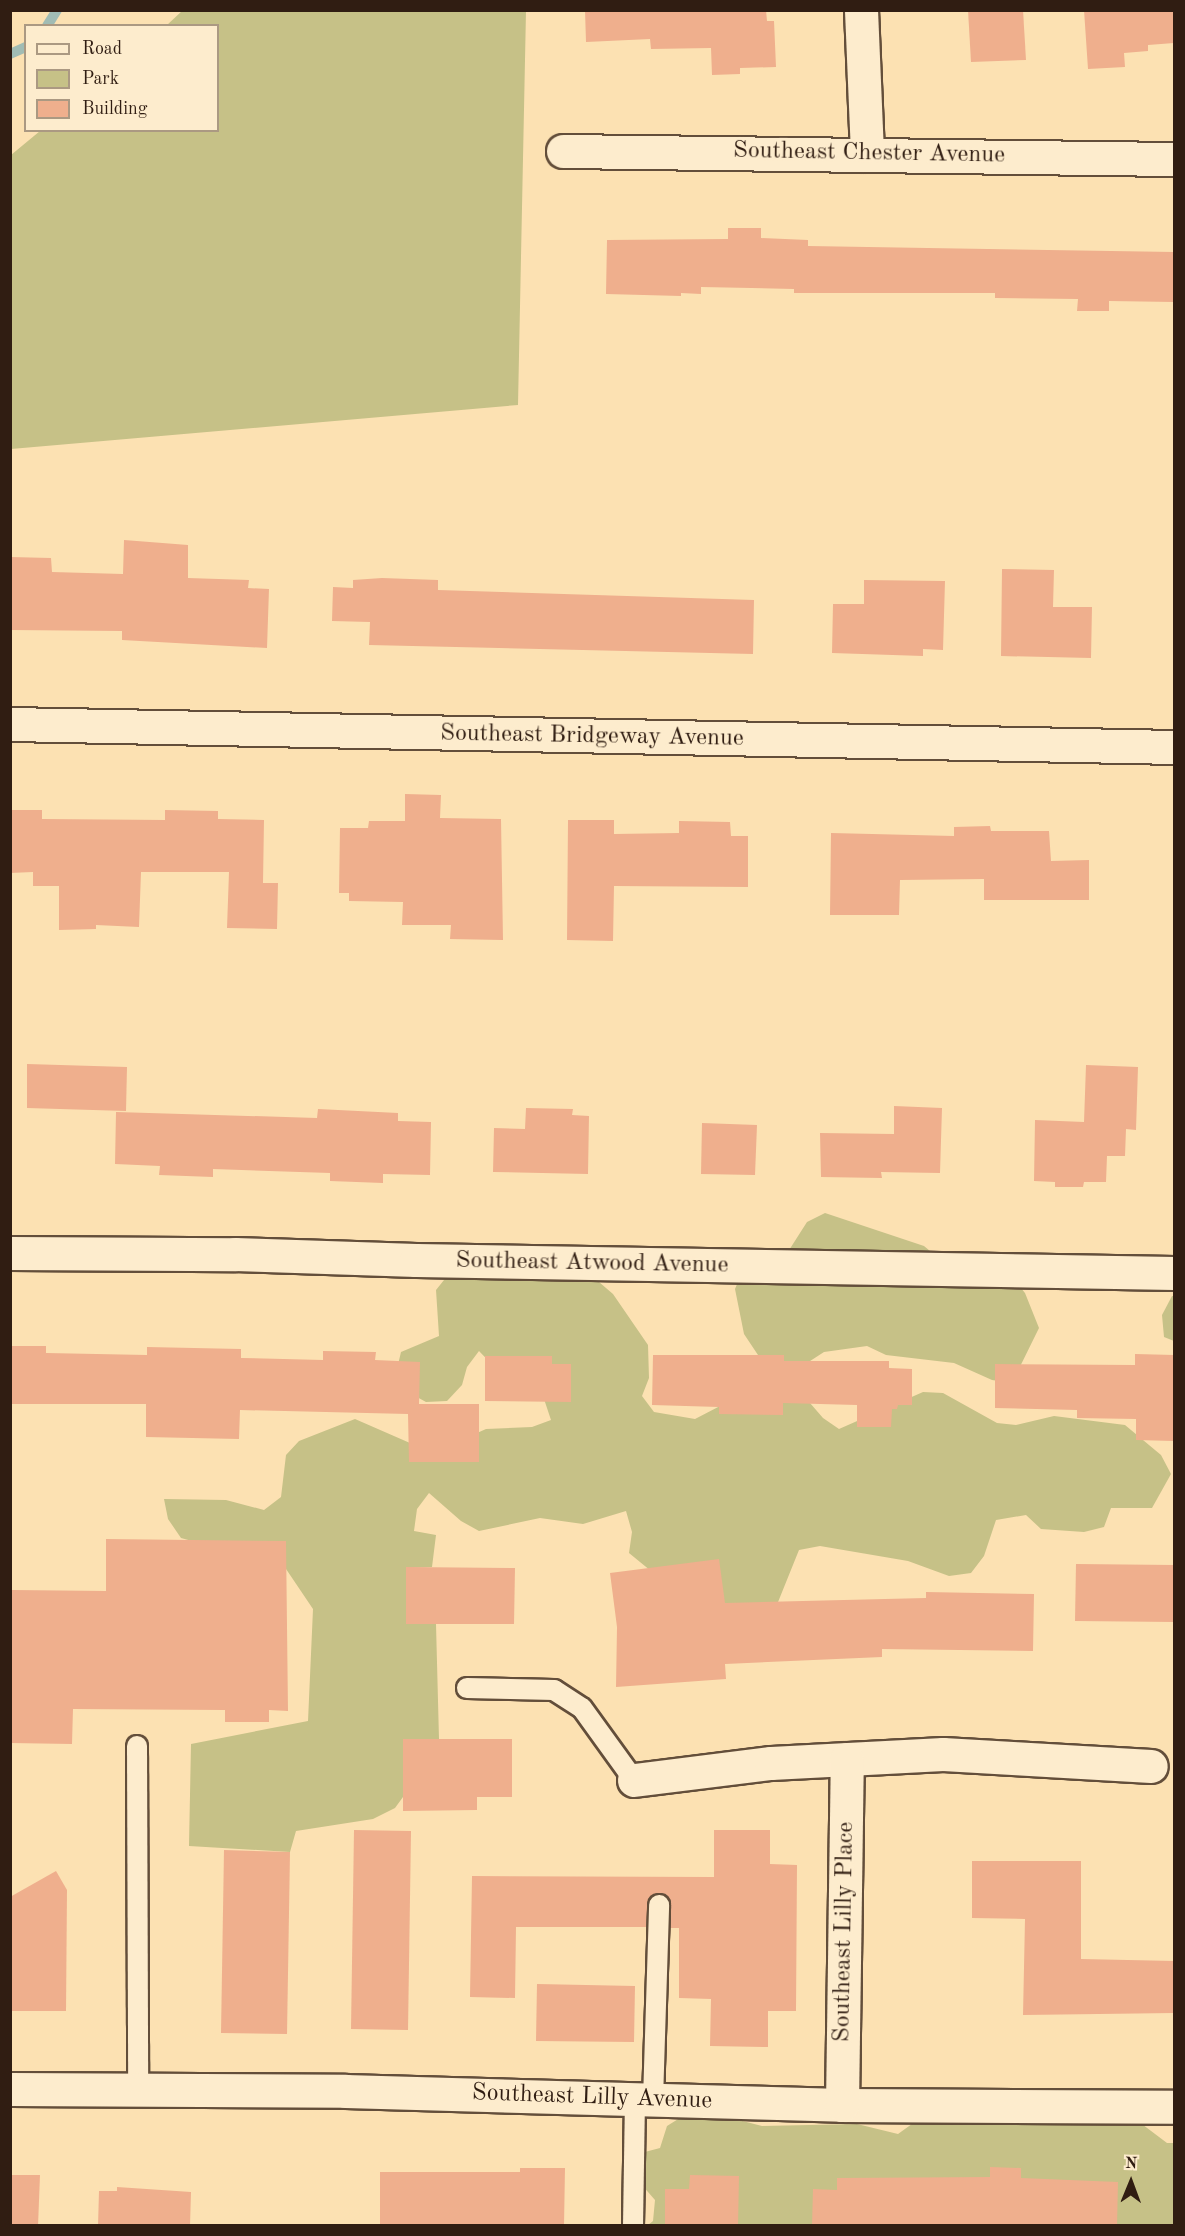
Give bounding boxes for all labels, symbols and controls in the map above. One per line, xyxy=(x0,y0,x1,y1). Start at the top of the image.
legend xyxy=(24,24,219,132)
text: Road xyxy=(82,40,122,58)
text: Park xyxy=(82,70,119,88)
text: Building xyxy=(82,100,147,118)
street label: Southeast Chester Avenue xyxy=(733,137,1005,171)
street label: Southeast Bridgeway Avenue xyxy=(440,720,744,754)
street label: Southeast Atwood Avenue xyxy=(455,1247,729,1281)
street label: Southeast Lilly Place xyxy=(829,1821,861,2043)
street label: Southeast Lilly Avenue xyxy=(471,2079,713,2117)
north arrow xyxy=(1101,2152,1161,2212)
text: N xyxy=(1125,2156,1138,2172)

